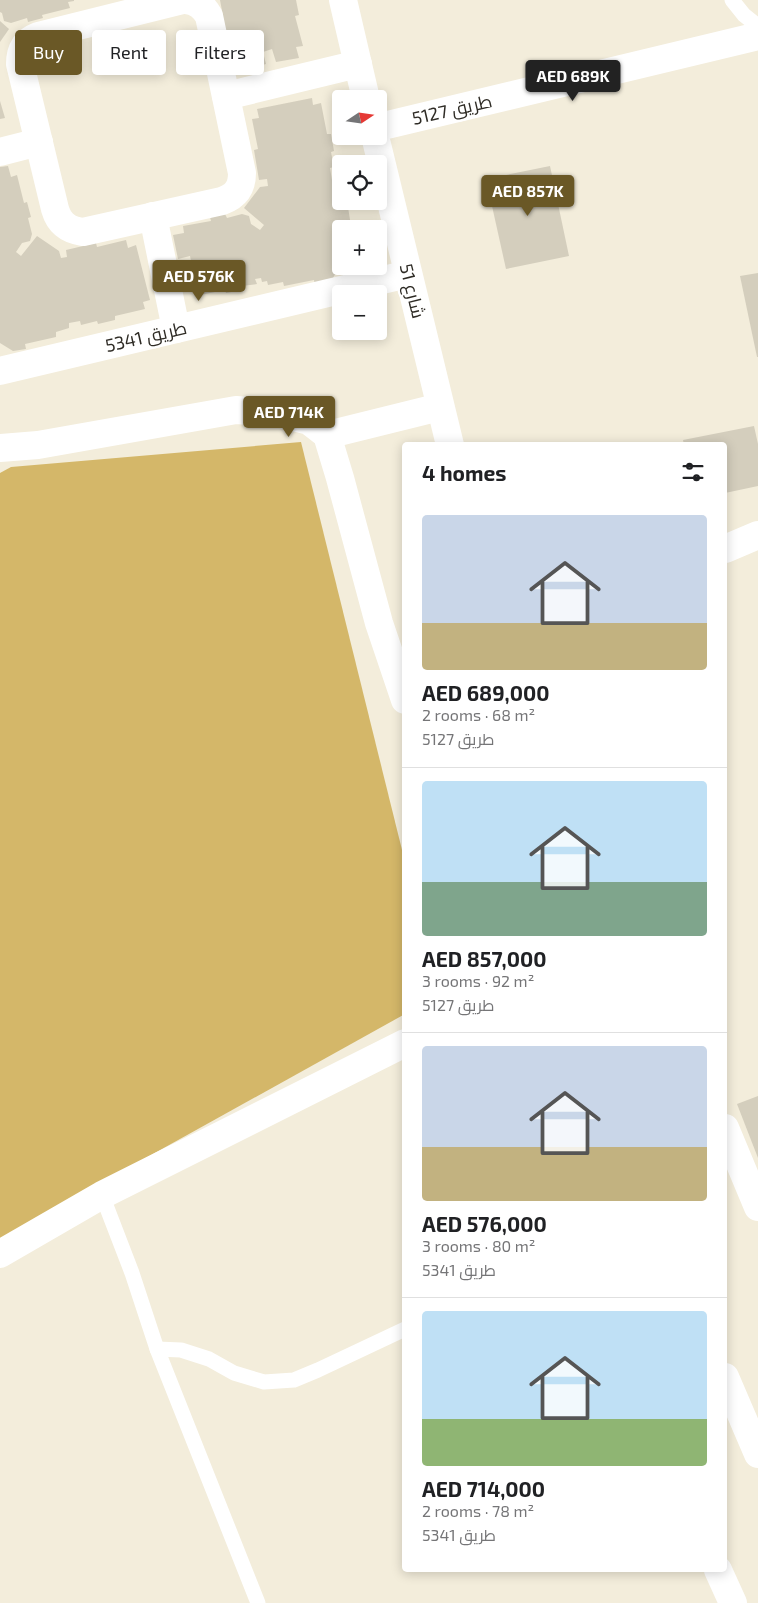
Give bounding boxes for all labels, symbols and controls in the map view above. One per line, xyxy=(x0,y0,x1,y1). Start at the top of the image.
chip: Buy xyxy=(15,30,82,75)
chip: Rent xyxy=(92,30,166,75)
chip: Filters xyxy=(176,30,264,75)
pin: AED 689K xyxy=(521,59,625,102)
text: AED 689K xyxy=(536,66,610,85)
street label: طريق 5127 xyxy=(410,89,494,131)
north arrow xyxy=(332,90,388,145)
map controls xyxy=(332,90,387,340)
button: locate xyxy=(332,155,387,210)
pin: AED 857K xyxy=(476,174,580,217)
text: AED 857K xyxy=(492,181,564,200)
button: + xyxy=(332,220,387,275)
pin: AED 576K xyxy=(147,260,251,302)
street label: شارع 51 xyxy=(394,261,430,321)
text: AED 576K xyxy=(164,266,234,285)
button: − xyxy=(332,285,387,340)
street label: طريق 5341 xyxy=(103,316,189,358)
pin: AED 714K xyxy=(237,396,341,438)
text: AED 714K xyxy=(254,402,324,421)
icon: filters xyxy=(679,458,707,486)
text: 4 homes xyxy=(422,460,506,485)
icon: home xyxy=(520,548,610,638)
text: AED 689,000 xyxy=(422,680,549,705)
text: 2 rooms · 68 m² xyxy=(422,705,535,724)
text: طريق 5127 xyxy=(422,729,494,748)
icon: home xyxy=(520,813,610,903)
text: AED 857,000 xyxy=(422,946,546,971)
text: 3 rooms · 92 m² xyxy=(422,971,534,990)
text: طريق 5127 xyxy=(422,995,494,1014)
icon: home xyxy=(520,1078,610,1168)
text: AED 576,000 xyxy=(422,1211,547,1236)
text: 3 rooms · 80 m² xyxy=(422,1236,535,1255)
text: طريق 5341 xyxy=(422,1260,496,1279)
icon: home xyxy=(520,1343,610,1433)
text: AED 714,000 xyxy=(422,1476,545,1501)
text: 2 rooms · 78 m² xyxy=(422,1501,534,1520)
text: طريق 5341 xyxy=(422,1525,496,1544)

